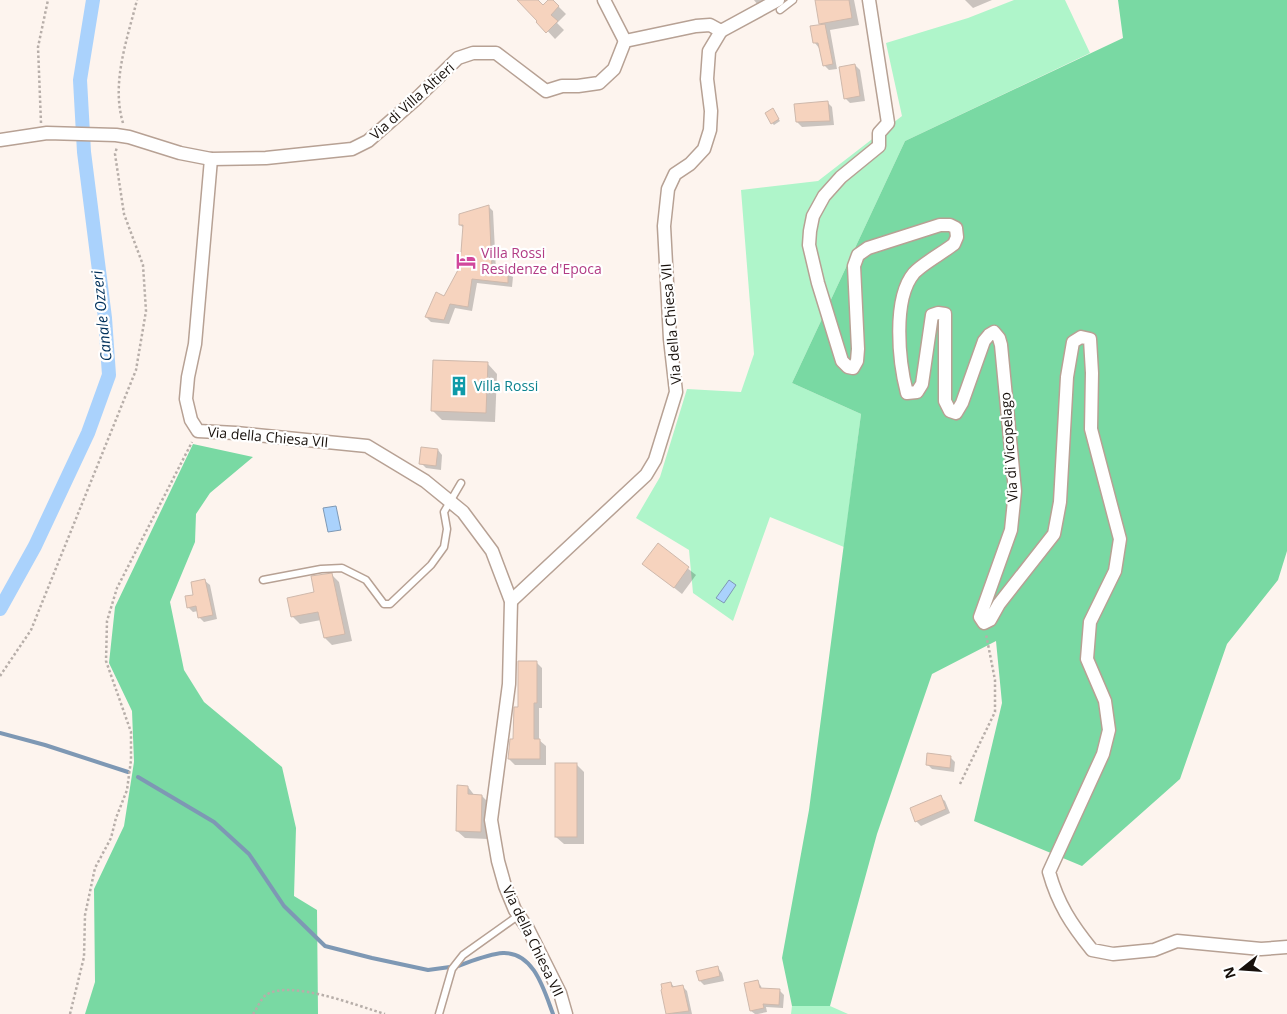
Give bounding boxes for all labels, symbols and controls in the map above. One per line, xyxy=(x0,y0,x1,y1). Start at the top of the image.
street label: Via di Villa Altieri xyxy=(365,58,458,144)
place label: Villa Rossi Residenze d'Epoca xyxy=(481,243,602,278)
hotel icon: Villa Rossi Residenze d'Epoca xyxy=(455,250,477,272)
street label: Via della Chiesa VII xyxy=(656,263,685,385)
water label: Canale Ozzeri xyxy=(86,270,116,362)
building icon: Villa Rossi xyxy=(448,375,470,397)
place label: Villa Rossi xyxy=(474,376,538,395)
street label: Via di Vicopelago xyxy=(995,392,1022,502)
street label: Via della Chiesa VII xyxy=(207,422,329,451)
street label: Via della Chiesa VII xyxy=(498,882,569,999)
north arrow xyxy=(1217,944,1267,994)
text: N xyxy=(1218,965,1240,981)

